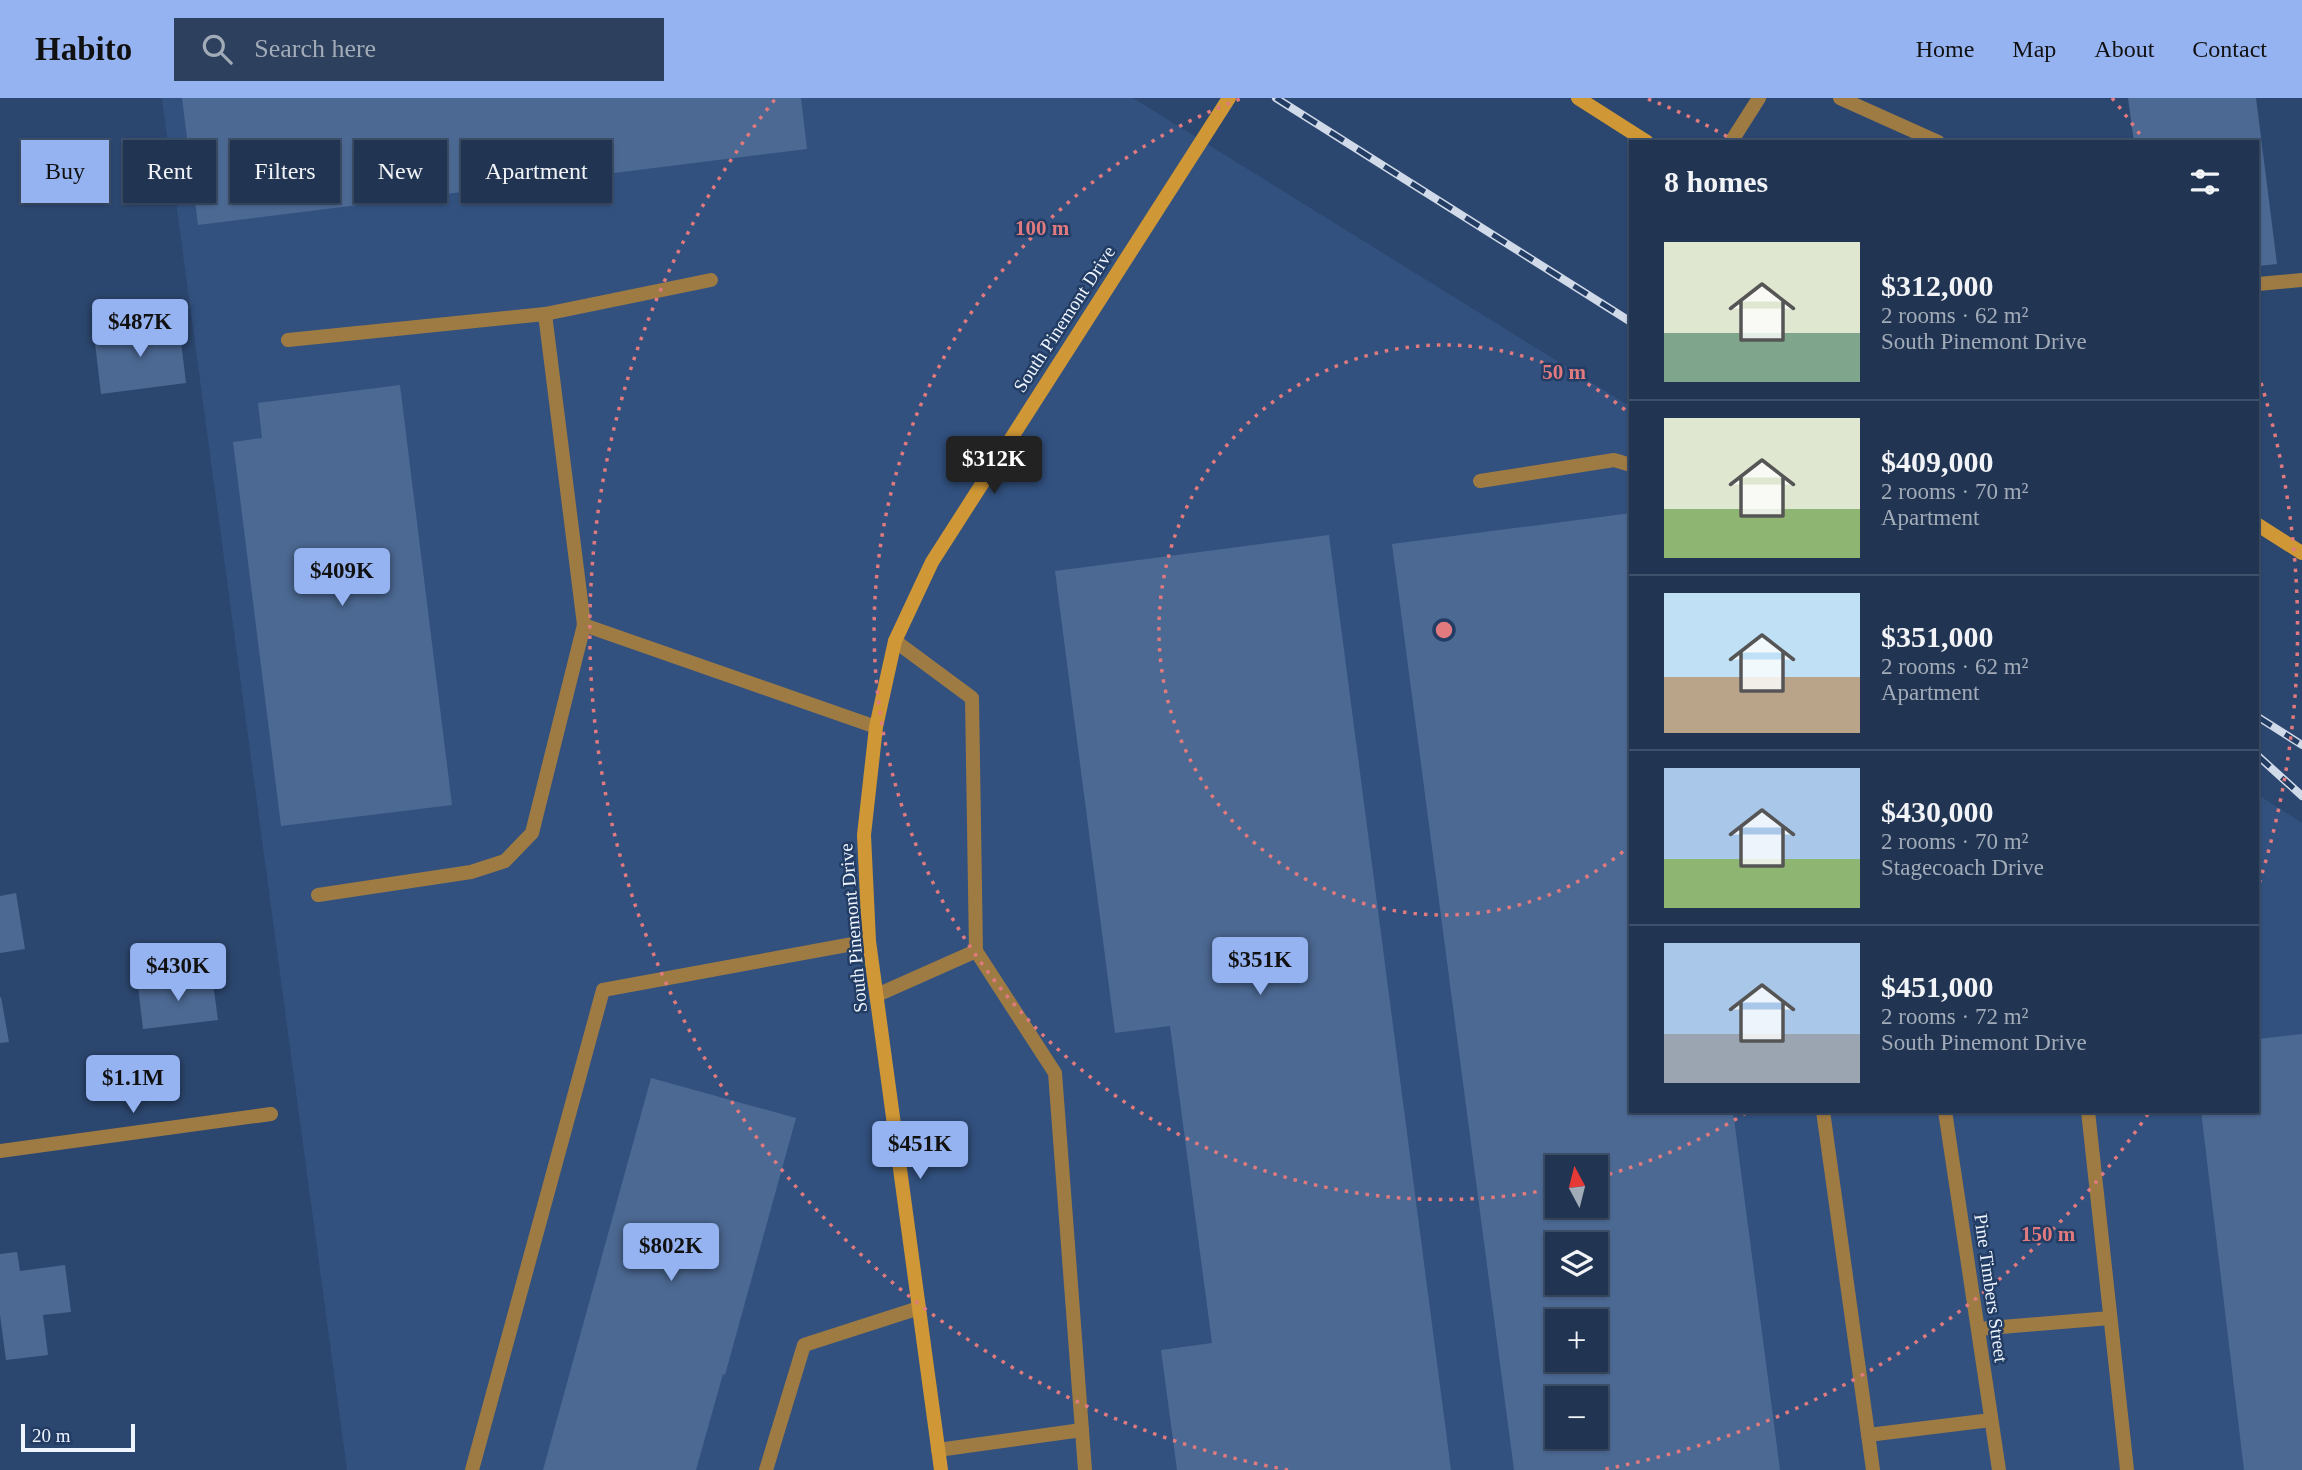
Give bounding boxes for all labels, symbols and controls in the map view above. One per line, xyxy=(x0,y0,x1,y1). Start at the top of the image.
search box xyxy=(174,18,664,81)
icon: search xyxy=(198,30,236,68)
text: Habito xyxy=(35,31,132,67)
text: Search here xyxy=(254,34,376,63)
text: Home xyxy=(1916,36,1974,62)
text: Map xyxy=(2012,36,2056,62)
text: About xyxy=(2094,36,2154,62)
text: Contact xyxy=(2192,36,2267,62)
chip: Buy xyxy=(21,140,109,203)
chip: Rent xyxy=(123,140,216,203)
chip: Filters xyxy=(230,140,340,203)
chip: New xyxy=(354,140,447,203)
chip: Apartment xyxy=(461,140,612,203)
icon: filters xyxy=(2186,163,2224,201)
text: 8 homes xyxy=(1664,165,1768,198)
text: 100 m xyxy=(1015,216,1070,240)
street label: South Pinemont Drive xyxy=(1009,242,1119,396)
text: $312,000 xyxy=(1881,269,1994,302)
icon: home xyxy=(1720,270,1804,354)
pin: $487K xyxy=(91,300,189,359)
text: 2 rooms · 62 m² xyxy=(1881,303,2028,328)
text: $487K xyxy=(108,309,172,334)
text: South Pinemont Drive xyxy=(1881,329,2087,354)
text: 50 m xyxy=(1542,360,1586,384)
pin: $312K xyxy=(945,436,1043,496)
text: $409,000 xyxy=(1881,445,1994,478)
text: $312K xyxy=(962,446,1026,471)
icon: home xyxy=(1720,446,1804,530)
text: 2 rooms · 70 m² xyxy=(1881,479,2028,504)
text: Apartment xyxy=(1881,505,1979,530)
pin: $409K xyxy=(293,548,391,608)
text: $409K xyxy=(310,558,374,583)
centre of rings xyxy=(1432,618,1456,642)
text: $351,000 xyxy=(1881,620,1994,653)
icon: home xyxy=(1720,621,1804,705)
text: 2 rooms · 62 m² xyxy=(1881,654,2028,679)
text: Apartment xyxy=(1881,680,1979,705)
text: $430,000 xyxy=(1881,795,1994,828)
icon: home xyxy=(1720,796,1804,880)
text: 2 rooms · 70 m² xyxy=(1881,829,2028,854)
street label: South Pinemont Drive xyxy=(835,842,871,1014)
text: Stagecoach Drive xyxy=(1881,855,2044,880)
pin: $351K xyxy=(1211,937,1309,997)
pin: $430K xyxy=(129,944,227,1003)
text: $351K xyxy=(1228,947,1292,972)
text: $430K xyxy=(146,953,210,978)
text: $451,000 xyxy=(1881,970,1994,1003)
icon: home xyxy=(1720,971,1804,1055)
text: 2 rooms · 72 m² xyxy=(1881,1004,2028,1029)
text: South Pinemont Drive xyxy=(1881,1030,2087,1055)
pin: $1.1M xyxy=(84,1056,182,1115)
text: $1.1M xyxy=(102,1065,164,1090)
pin: $451K xyxy=(871,1122,969,1181)
text: $451K xyxy=(888,1131,952,1156)
north arrow xyxy=(1545,1155,1608,1218)
map controls xyxy=(1545,1155,1608,1449)
street label: Pine Timbers Street xyxy=(1970,1212,2012,1364)
text: 150 m xyxy=(2021,1222,2076,1246)
pin: $802K xyxy=(622,1224,720,1283)
button: layers xyxy=(1545,1232,1608,1295)
text: $802K xyxy=(639,1233,703,1258)
button: + xyxy=(1545,1309,1608,1372)
button: − xyxy=(1545,1386,1608,1449)
scale bar xyxy=(21,1421,135,1453)
text: 20 m xyxy=(32,1425,71,1446)

